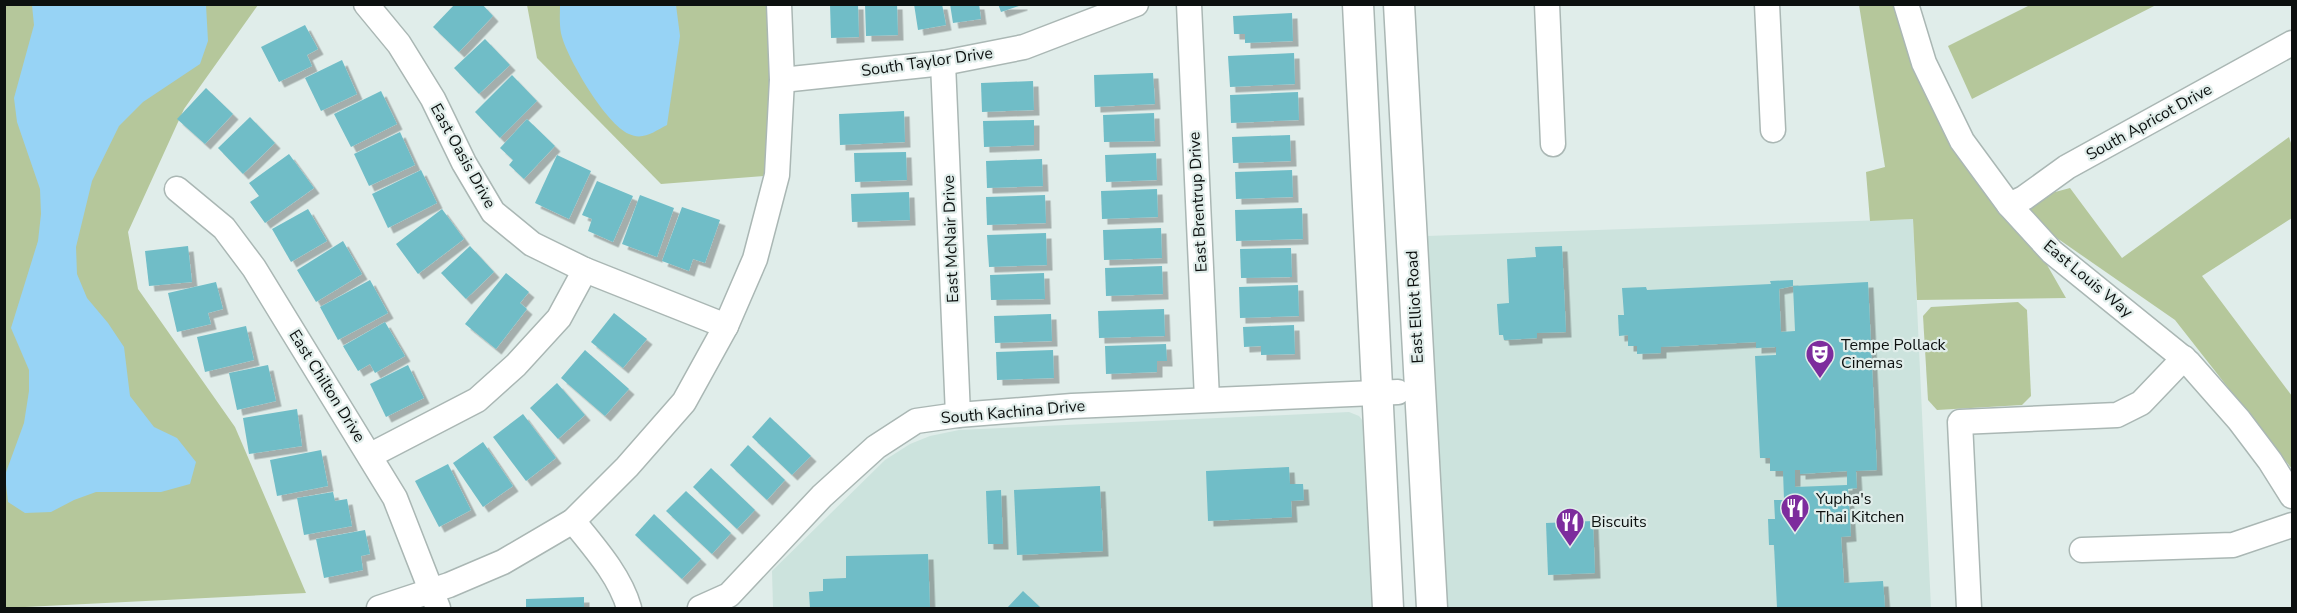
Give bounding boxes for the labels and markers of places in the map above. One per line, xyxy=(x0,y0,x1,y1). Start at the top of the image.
place label: Tempe Pollack Cinemas xyxy=(1841,334,1947,374)
theatre icon: Tempe Pollack Cinemas xyxy=(1804,338,1836,380)
place label: Yupha's Thai Kitchen xyxy=(1815,488,1904,528)
restaurant icon: Yupha's Thai Kitchen xyxy=(1779,492,1811,534)
restaurant icon: Biscuits xyxy=(1554,506,1586,548)
place label: Biscuits xyxy=(1591,511,1647,533)

